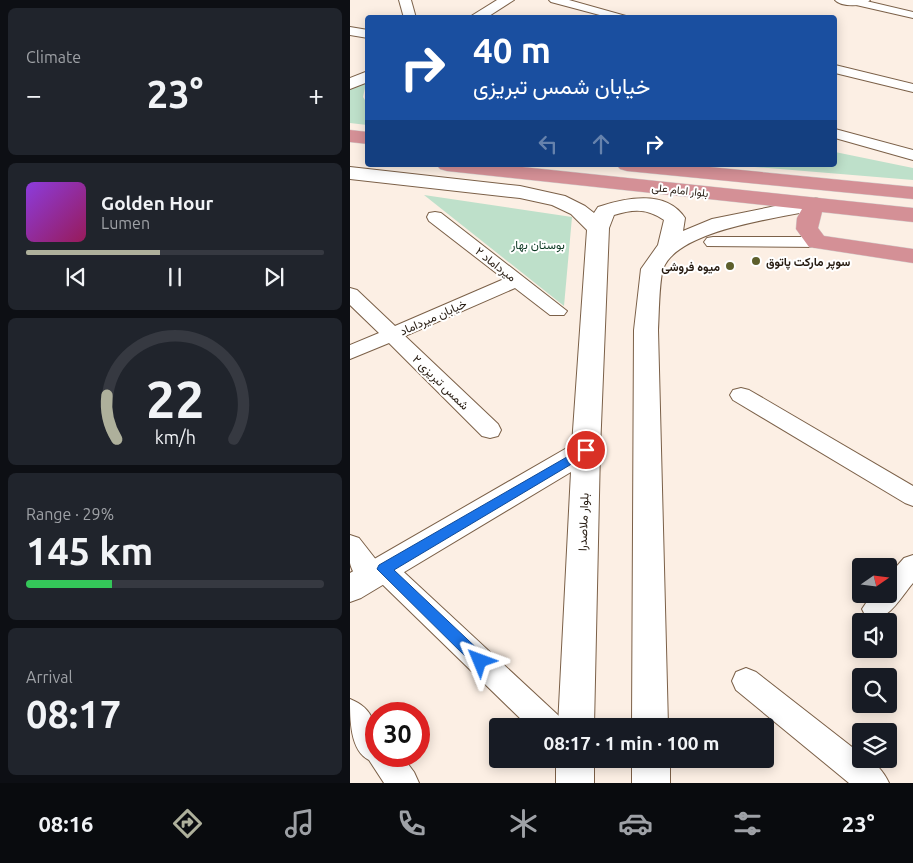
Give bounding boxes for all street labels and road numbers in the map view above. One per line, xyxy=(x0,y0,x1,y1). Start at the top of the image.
street label: بلوار امام علی xyxy=(651,181,709,201)
street label: میرداماد ۲ xyxy=(472,244,519,285)
street label: خیابان میرداماد xyxy=(398,296,469,339)
street label: شمس تبریزی ۲ xyxy=(409,352,472,413)
street label: بلوار ملاصدرا xyxy=(575,493,593,552)

